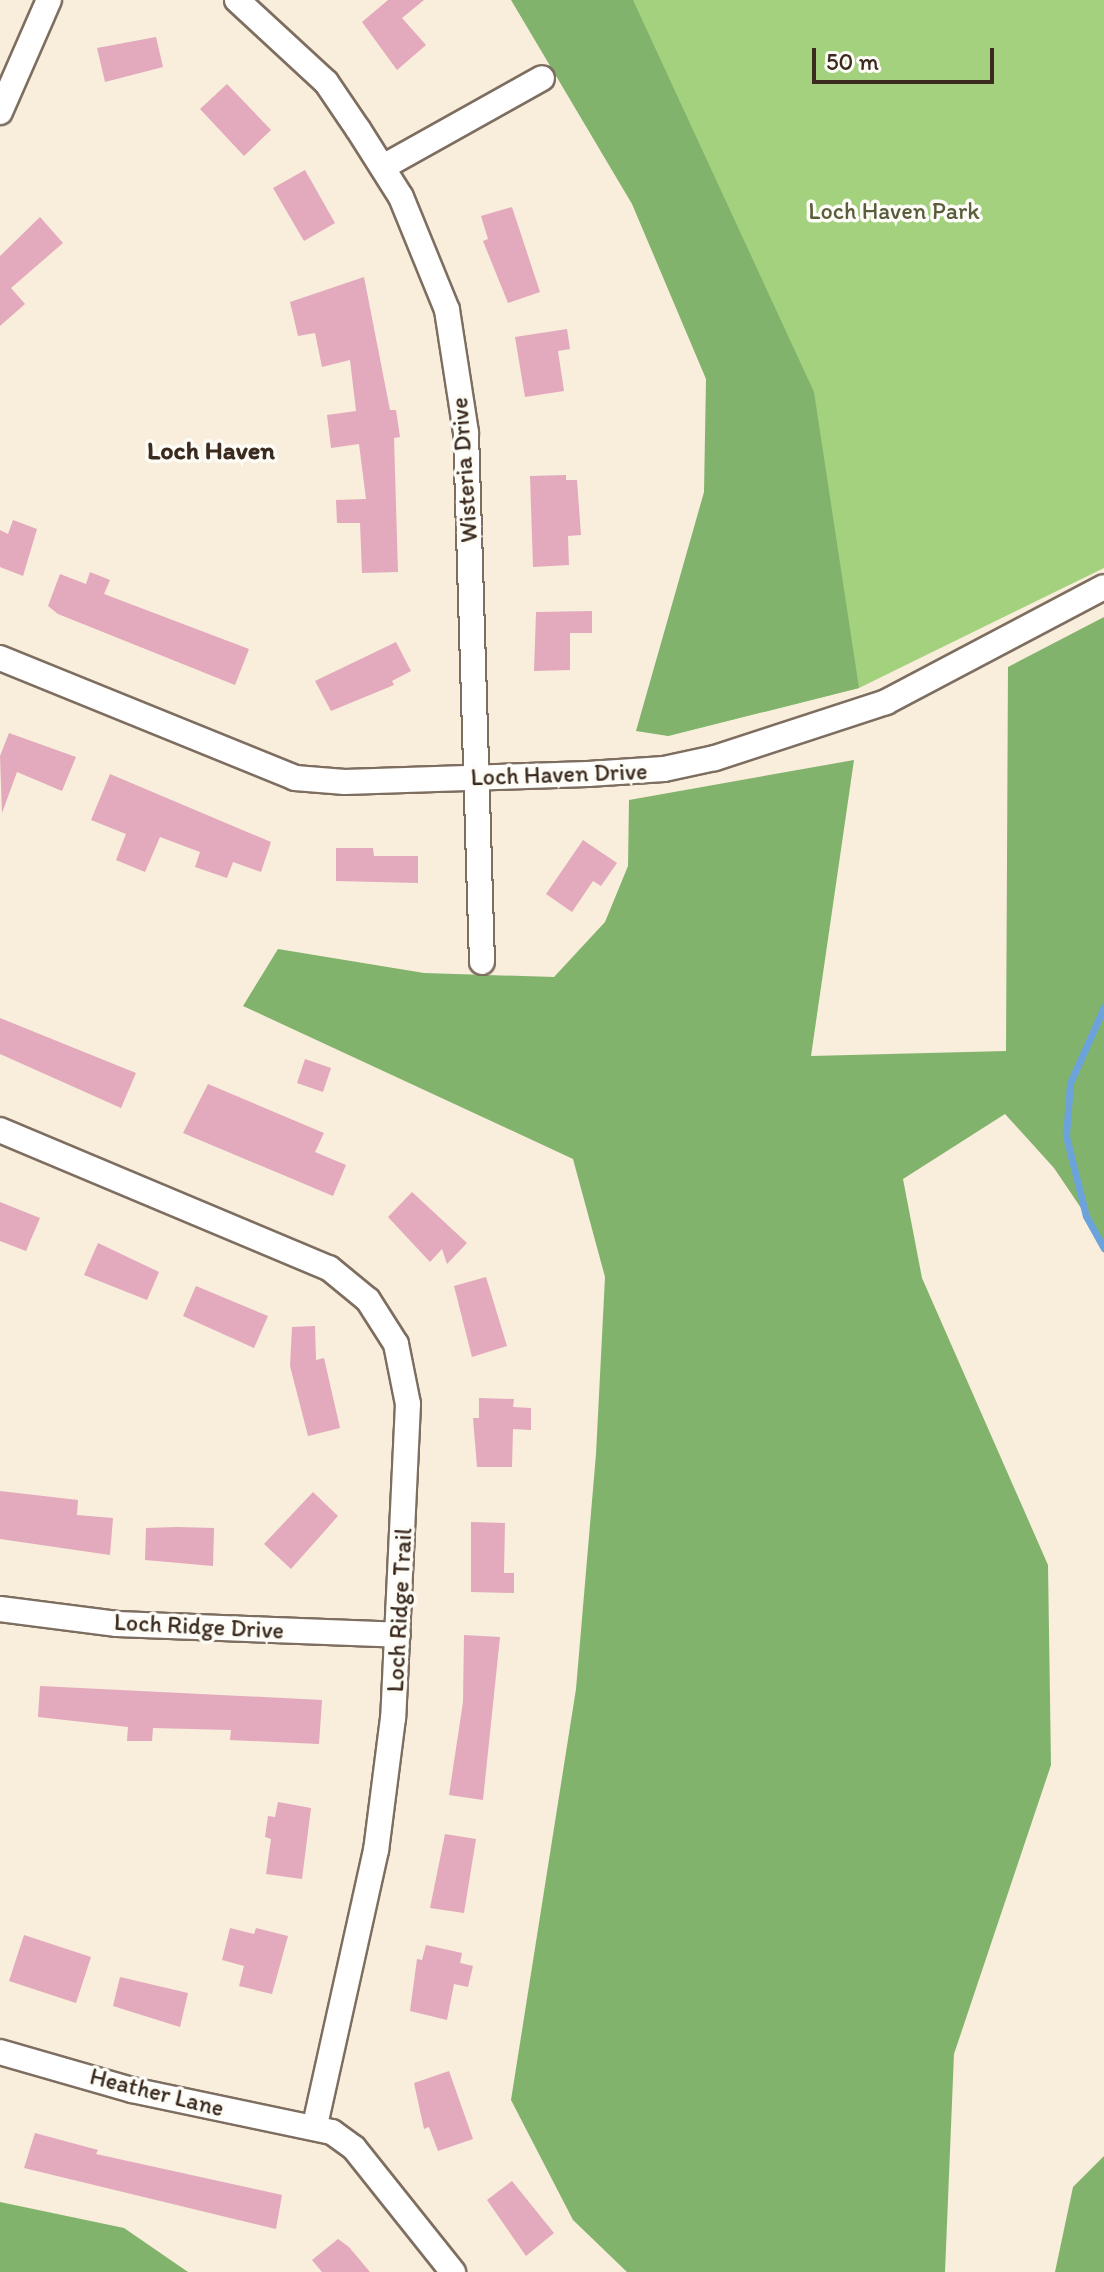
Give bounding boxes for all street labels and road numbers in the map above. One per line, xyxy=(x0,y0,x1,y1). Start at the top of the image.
street label: Wisteria Drive xyxy=(445,397,483,543)
street label: Loch Haven Drive xyxy=(470,757,648,791)
street label: Loch Ridge Trail xyxy=(380,1528,418,1692)
street label: Loch Ridge Drive xyxy=(113,1607,285,1645)
street label: Heather Lane xyxy=(87,2061,227,2123)

